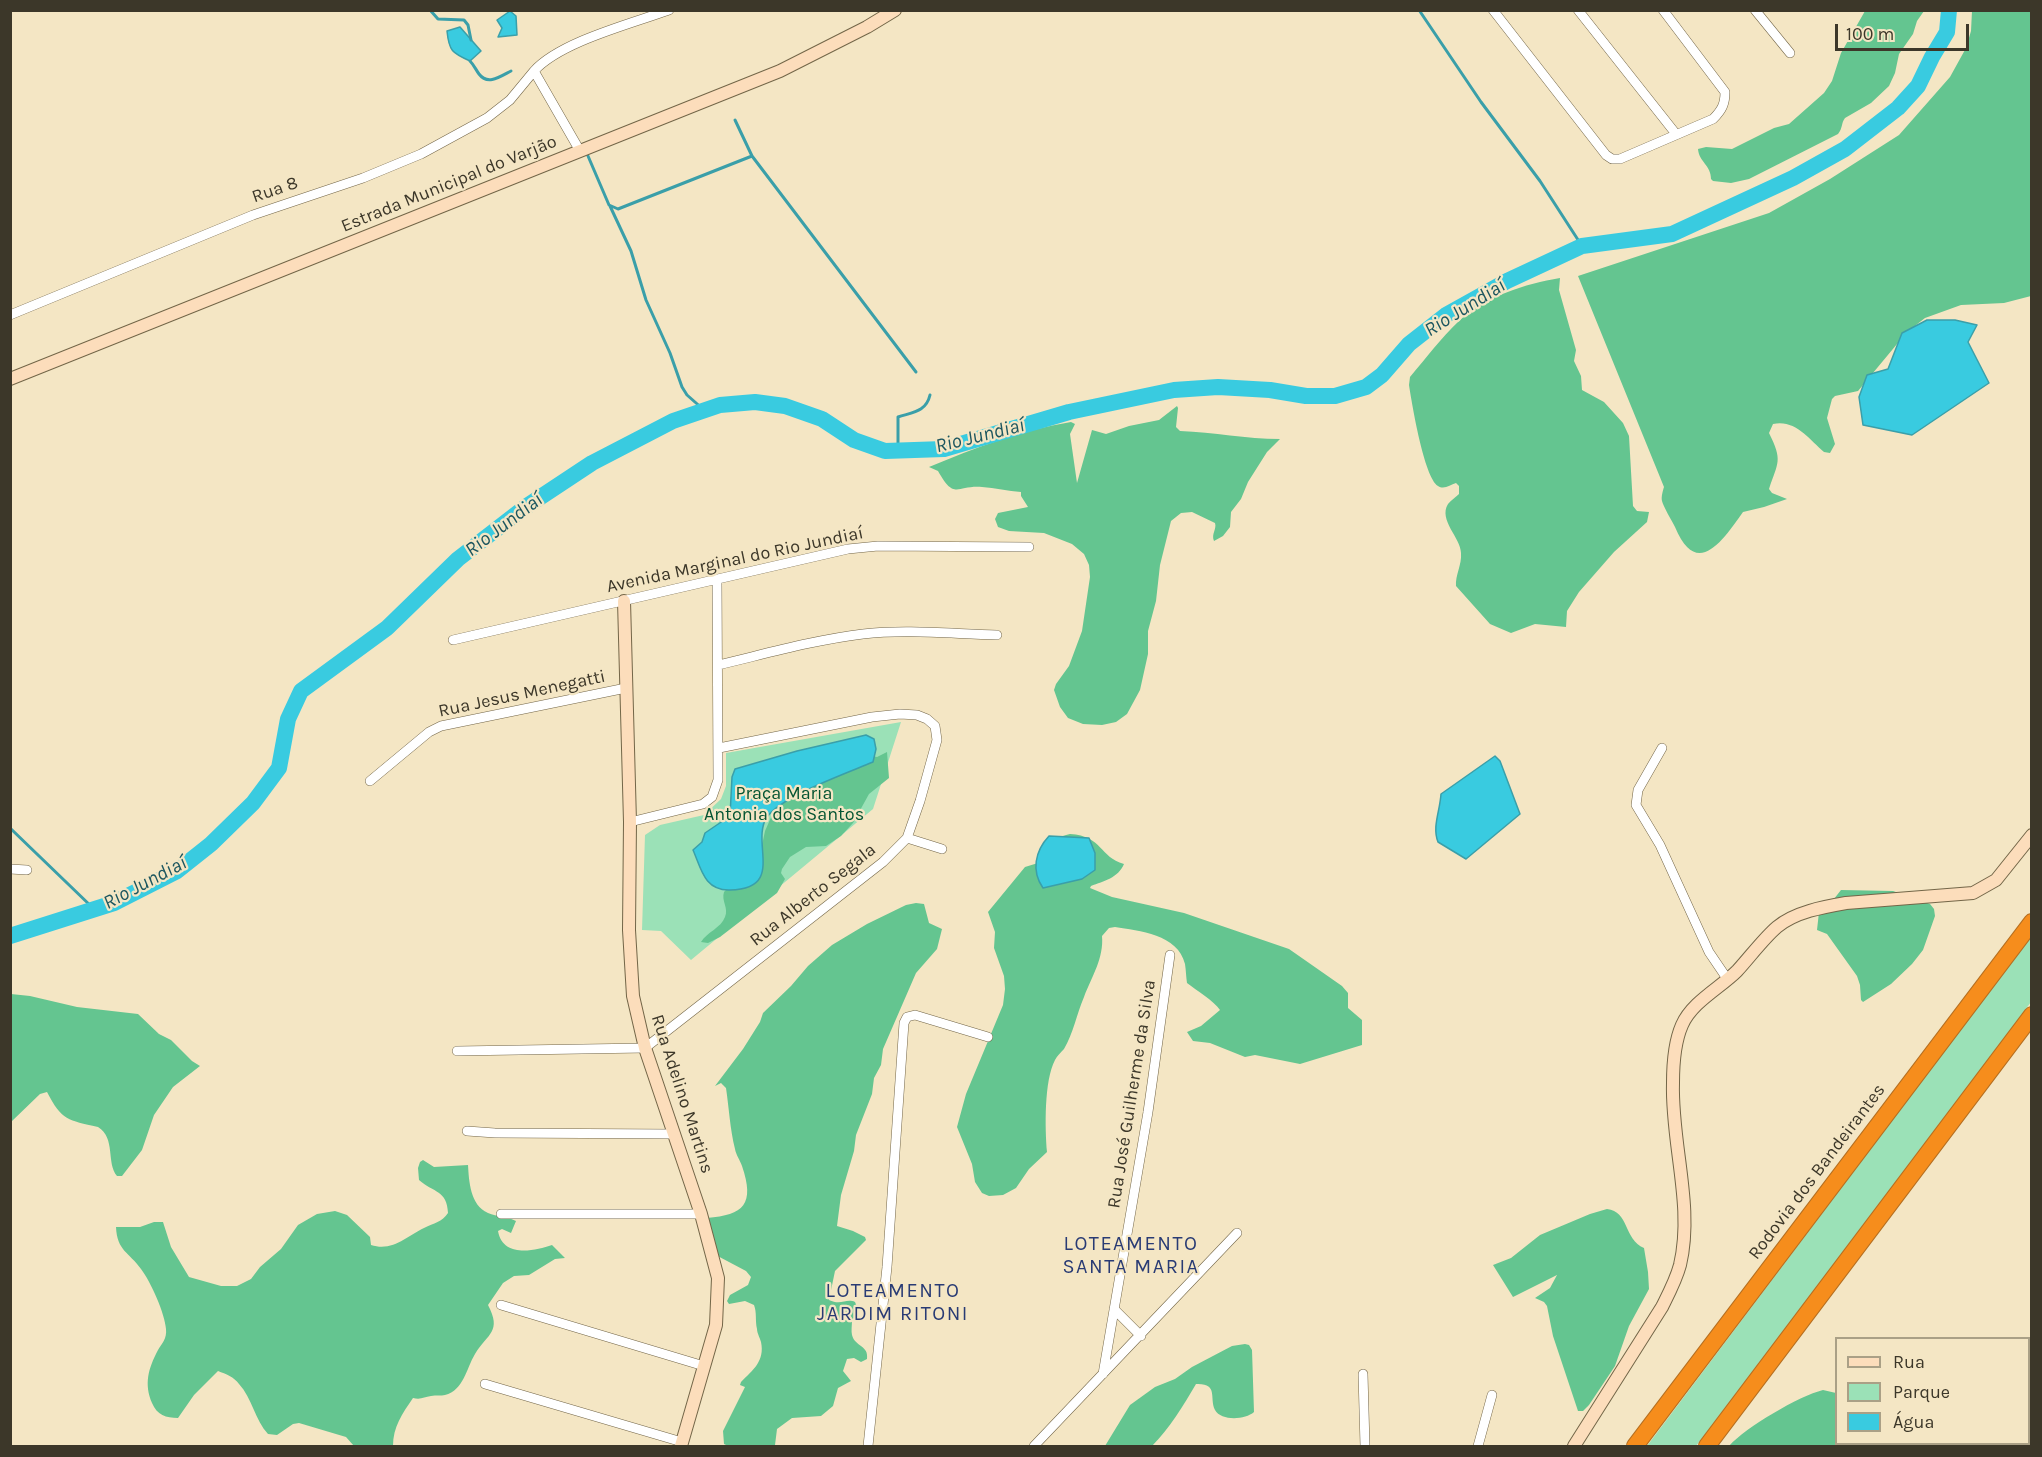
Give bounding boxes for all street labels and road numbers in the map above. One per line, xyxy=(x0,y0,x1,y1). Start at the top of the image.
street label: Estrada Municipal do Varjão xyxy=(338,131,560,237)
street label: Rua 8 xyxy=(249,172,301,208)
street label: Avenida Marginal do Rio Jundiaí xyxy=(605,522,865,598)
street label: Rua Jesus Menegatti xyxy=(436,666,608,722)
street label: Rua Alberto Segala xyxy=(746,839,880,951)
street label: Rua José Guilherme da Silva xyxy=(1103,978,1161,1210)
street label: Rua Adelino Martins xyxy=(646,1012,718,1176)
street label: Rodovia dos Bandeirantes xyxy=(1744,1080,1890,1264)

